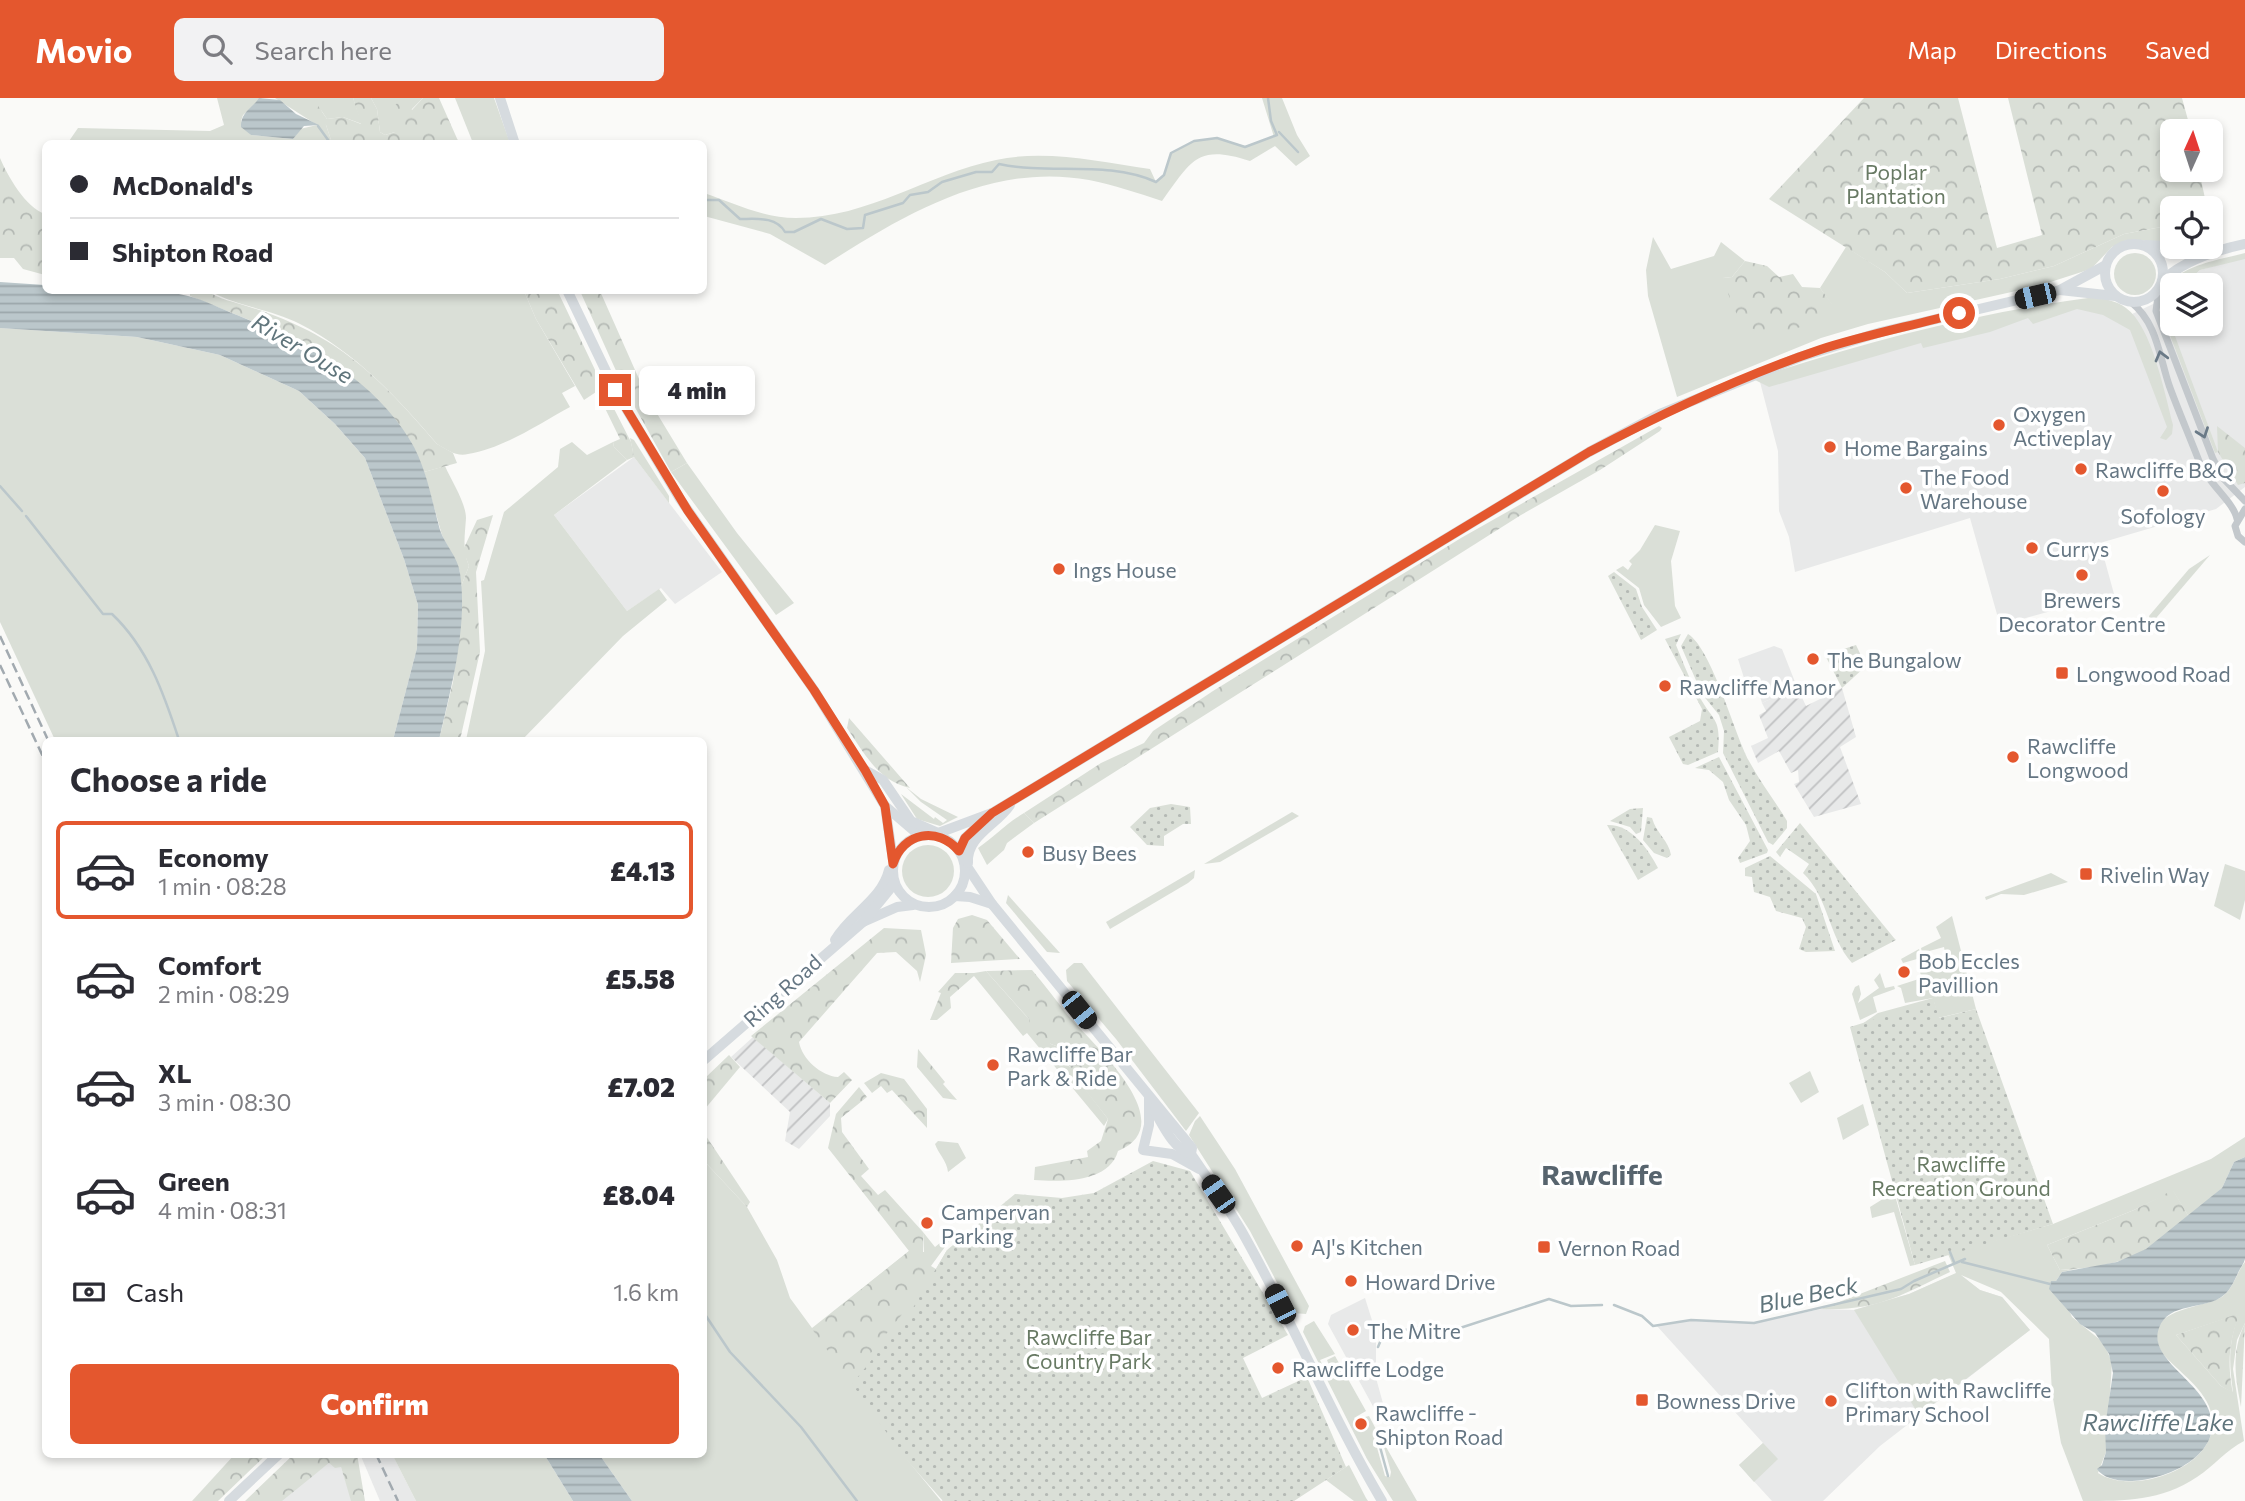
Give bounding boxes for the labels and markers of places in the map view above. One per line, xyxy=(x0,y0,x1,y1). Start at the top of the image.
place label: Oxygen Activeplay xyxy=(2013,401,2112,450)
marker: Oxygen Activeplay xyxy=(1991,417,2007,433)
place label: Home Bargains xyxy=(1844,435,1988,460)
marker: Home Bargains xyxy=(1822,439,1838,455)
place label: Rawcliffe B&Q xyxy=(2095,457,2234,482)
marker: Rawcliffe B&Q xyxy=(2073,461,2089,477)
place label: The Food Warehouse xyxy=(1920,464,2027,513)
marker: The Food Warehouse xyxy=(1898,480,1914,496)
marker: Sofology xyxy=(2155,483,2171,499)
place label: Sofology xyxy=(2120,503,2206,528)
place label: Currys xyxy=(2046,536,2109,561)
marker: Currys xyxy=(2024,540,2040,556)
place label: Ings House xyxy=(1073,557,1177,582)
marker: Ings House xyxy=(1051,561,1067,577)
marker: Brewers Decorator Centre xyxy=(2074,567,2090,583)
place label: Brewers Decorator Centre xyxy=(1998,587,2166,636)
place label: The Bungalow xyxy=(1827,647,1962,672)
marker: The Bungalow xyxy=(1805,651,1821,667)
place label: Longwood Road xyxy=(2076,661,2231,686)
marker: Longwood Road xyxy=(2054,665,2070,681)
place label: Rawcliffe Manor xyxy=(1679,674,1836,699)
marker: Rawcliffe Manor xyxy=(1657,678,1673,694)
place label: Rawcliffe Longwood xyxy=(2027,733,2129,782)
marker: Rawcliffe Longwood xyxy=(2005,749,2021,765)
place label: Busy Bees xyxy=(1042,840,1137,865)
marker: Busy Bees xyxy=(1020,844,1036,860)
place label: Rivelin Way xyxy=(2100,862,2210,887)
marker: Rivelin Way xyxy=(2078,866,2094,882)
place label: Bob Eccles Pavillion xyxy=(1918,948,2020,997)
marker: Bob Eccles Pavillion xyxy=(1896,964,1912,980)
place label: Rawcliffe Bar Park & Ride xyxy=(1007,1041,1133,1090)
marker: Rawcliffe Bar Park & Ride xyxy=(985,1057,1001,1073)
place label: Campervan Parking xyxy=(941,1199,1050,1248)
marker: Campervan Parking xyxy=(919,1215,935,1231)
place label: AJ's Kitchen xyxy=(1311,1234,1423,1259)
place label: Vernon Road xyxy=(1558,1235,1680,1260)
marker: AJ's Kitchen xyxy=(1289,1238,1305,1254)
marker: Vernon Road xyxy=(1536,1239,1552,1255)
place label: Howard Drive xyxy=(1365,1269,1495,1294)
marker: Howard Drive xyxy=(1343,1273,1359,1289)
place label: The Mitre xyxy=(1367,1318,1461,1343)
marker: The Mitre xyxy=(1345,1322,1361,1338)
place label: Rawcliffe Lodge xyxy=(1292,1356,1444,1381)
marker: Rawcliffe Lodge xyxy=(1270,1360,1286,1376)
place label: Clifton with Rawcliffe Primary School xyxy=(1845,1377,2051,1426)
place label: Bowness Drive xyxy=(1656,1388,1796,1413)
marker: Bowness Drive xyxy=(1634,1392,1650,1408)
marker: Clifton with Rawcliffe Primary School xyxy=(1823,1393,1839,1409)
place label: Rawcliffe - Shipton Road xyxy=(1375,1400,1503,1449)
marker: Rawcliffe - Shipton Road xyxy=(1353,1416,1369,1432)

